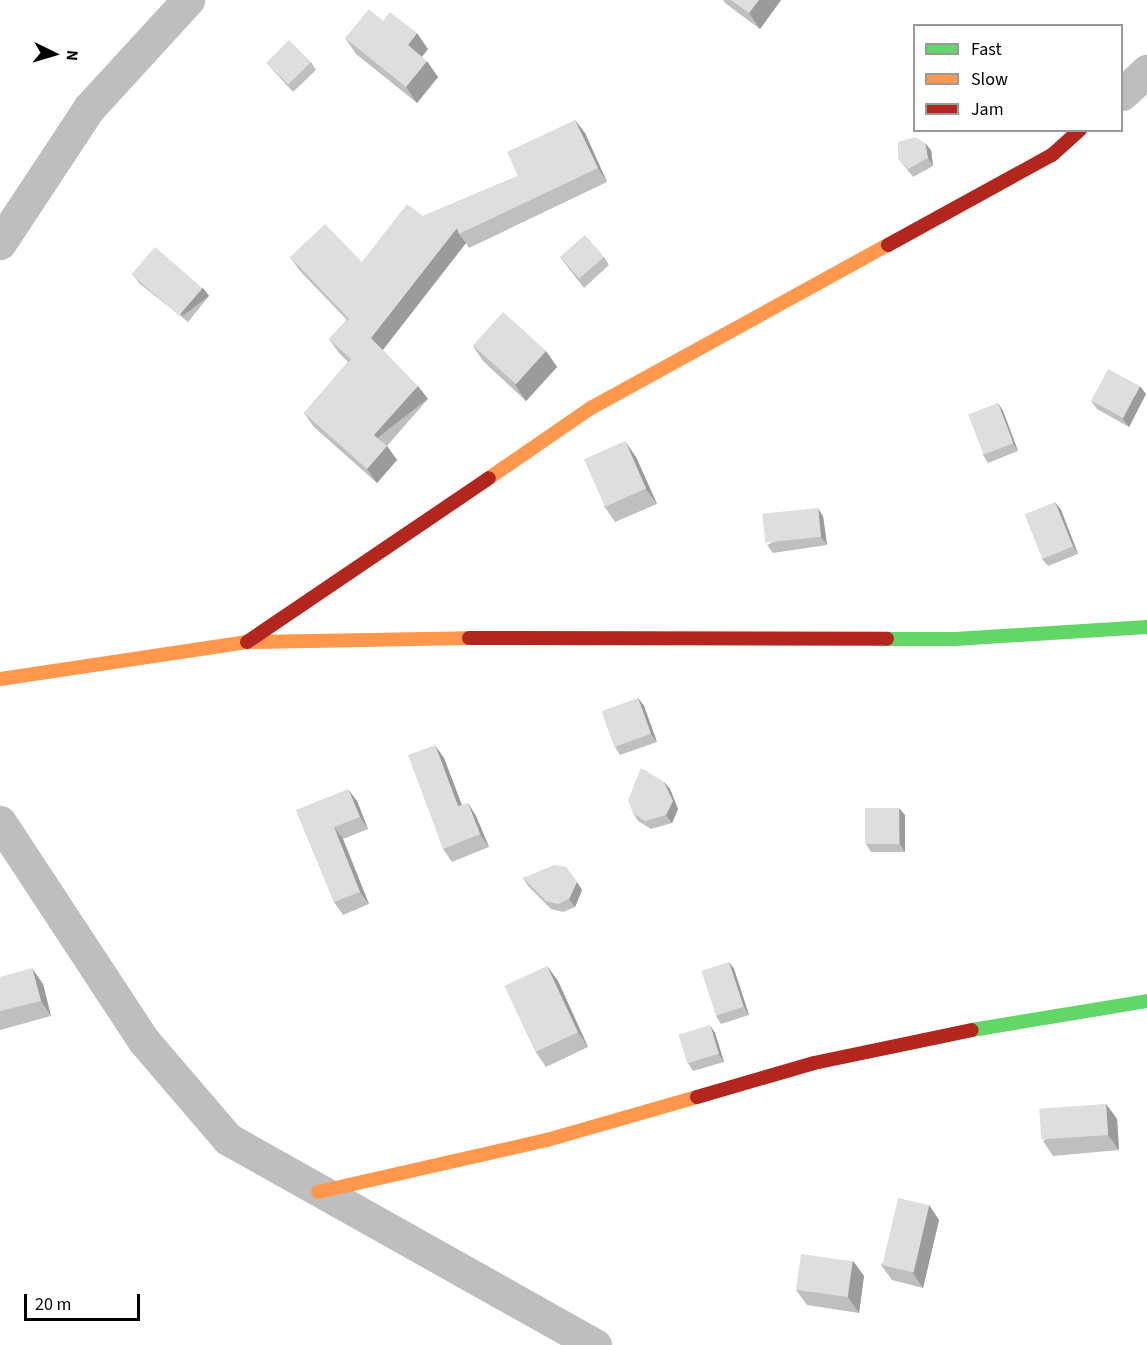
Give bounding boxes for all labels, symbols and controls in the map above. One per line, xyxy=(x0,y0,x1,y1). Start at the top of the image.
north arrow xyxy=(24,24,84,84)
legend xyxy=(913,24,1123,132)
text: Fast xyxy=(971,37,1002,62)
text: N xyxy=(61,49,83,62)
text: Slow xyxy=(971,67,1008,92)
text: Jam xyxy=(971,97,1004,122)
scale bar xyxy=(27,1282,142,1320)
text: 20 m xyxy=(35,1292,71,1317)

